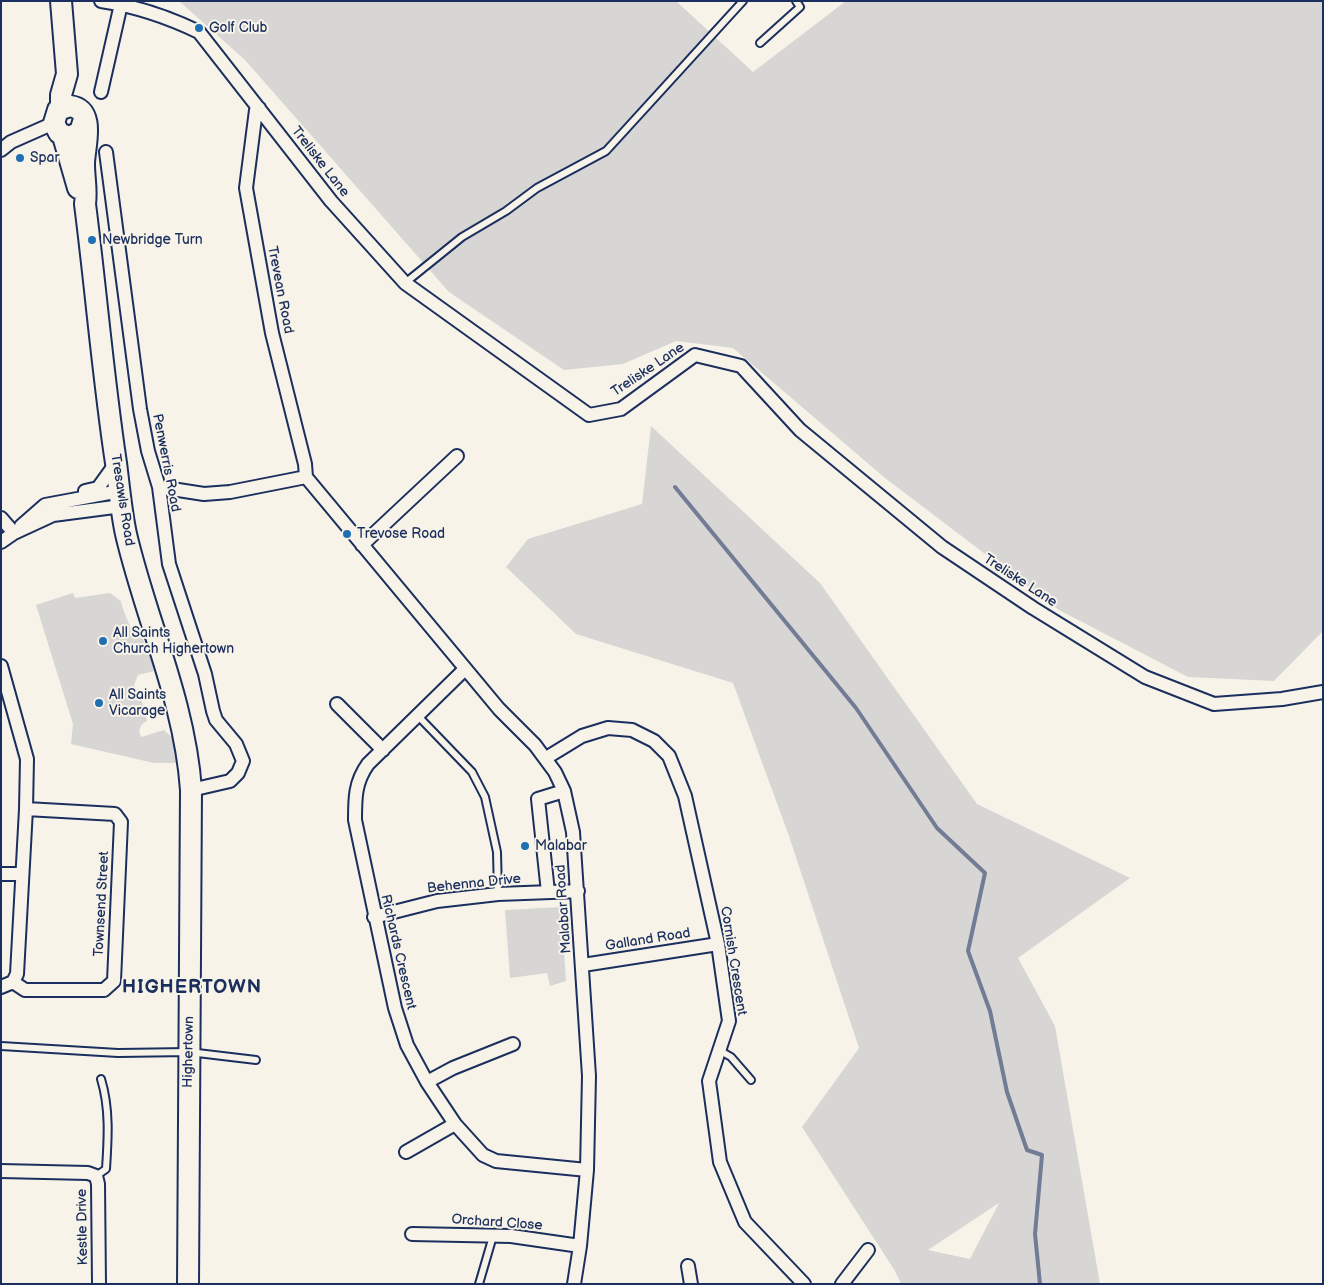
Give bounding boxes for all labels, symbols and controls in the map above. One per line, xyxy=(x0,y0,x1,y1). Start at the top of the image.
place label: Golf Club xyxy=(209,20,267,36)
marker: Golf Club xyxy=(193,22,205,34)
street label: Treliske Lane xyxy=(287,124,353,200)
place label: Spar xyxy=(30,150,60,166)
marker: Spar xyxy=(14,152,26,164)
place label: Newbridge Turn xyxy=(102,232,203,248)
marker: Newbridge Turn xyxy=(86,234,98,246)
street label: Trevean Road xyxy=(263,245,297,335)
street label: Treliske Lane xyxy=(608,339,688,401)
street label: Penwerris Road xyxy=(148,412,184,514)
street label: Tresawls Road xyxy=(106,453,138,547)
place label: Trevose Road xyxy=(357,526,445,542)
marker: Trevose Road xyxy=(341,528,353,540)
street label: Treliske Lane xyxy=(980,551,1060,611)
place label: All Saints Church Highertown xyxy=(113,625,234,658)
marker: All Saints Church Highertown xyxy=(97,635,109,647)
place label: All Saints Vicarage xyxy=(109,687,166,720)
marker: All Saints Vicarage xyxy=(93,697,105,709)
place label: Malabar xyxy=(535,838,587,854)
marker: Malabar xyxy=(519,840,531,852)
street label: Townsend Street xyxy=(91,851,113,957)
street label: Malabar Road xyxy=(553,864,575,954)
street label: Behenna Drive xyxy=(426,871,522,897)
street label: Richards Crescent xyxy=(377,893,419,1011)
street label: Cornish Crescent xyxy=(716,905,750,1017)
street label: Galland Road xyxy=(604,925,692,955)
district label: HIGHERTOWN xyxy=(121,977,263,999)
street label: Highertown xyxy=(180,1016,198,1088)
street label: Kestle Drive xyxy=(74,1189,92,1265)
street label: Orchard Close xyxy=(451,1211,543,1235)

